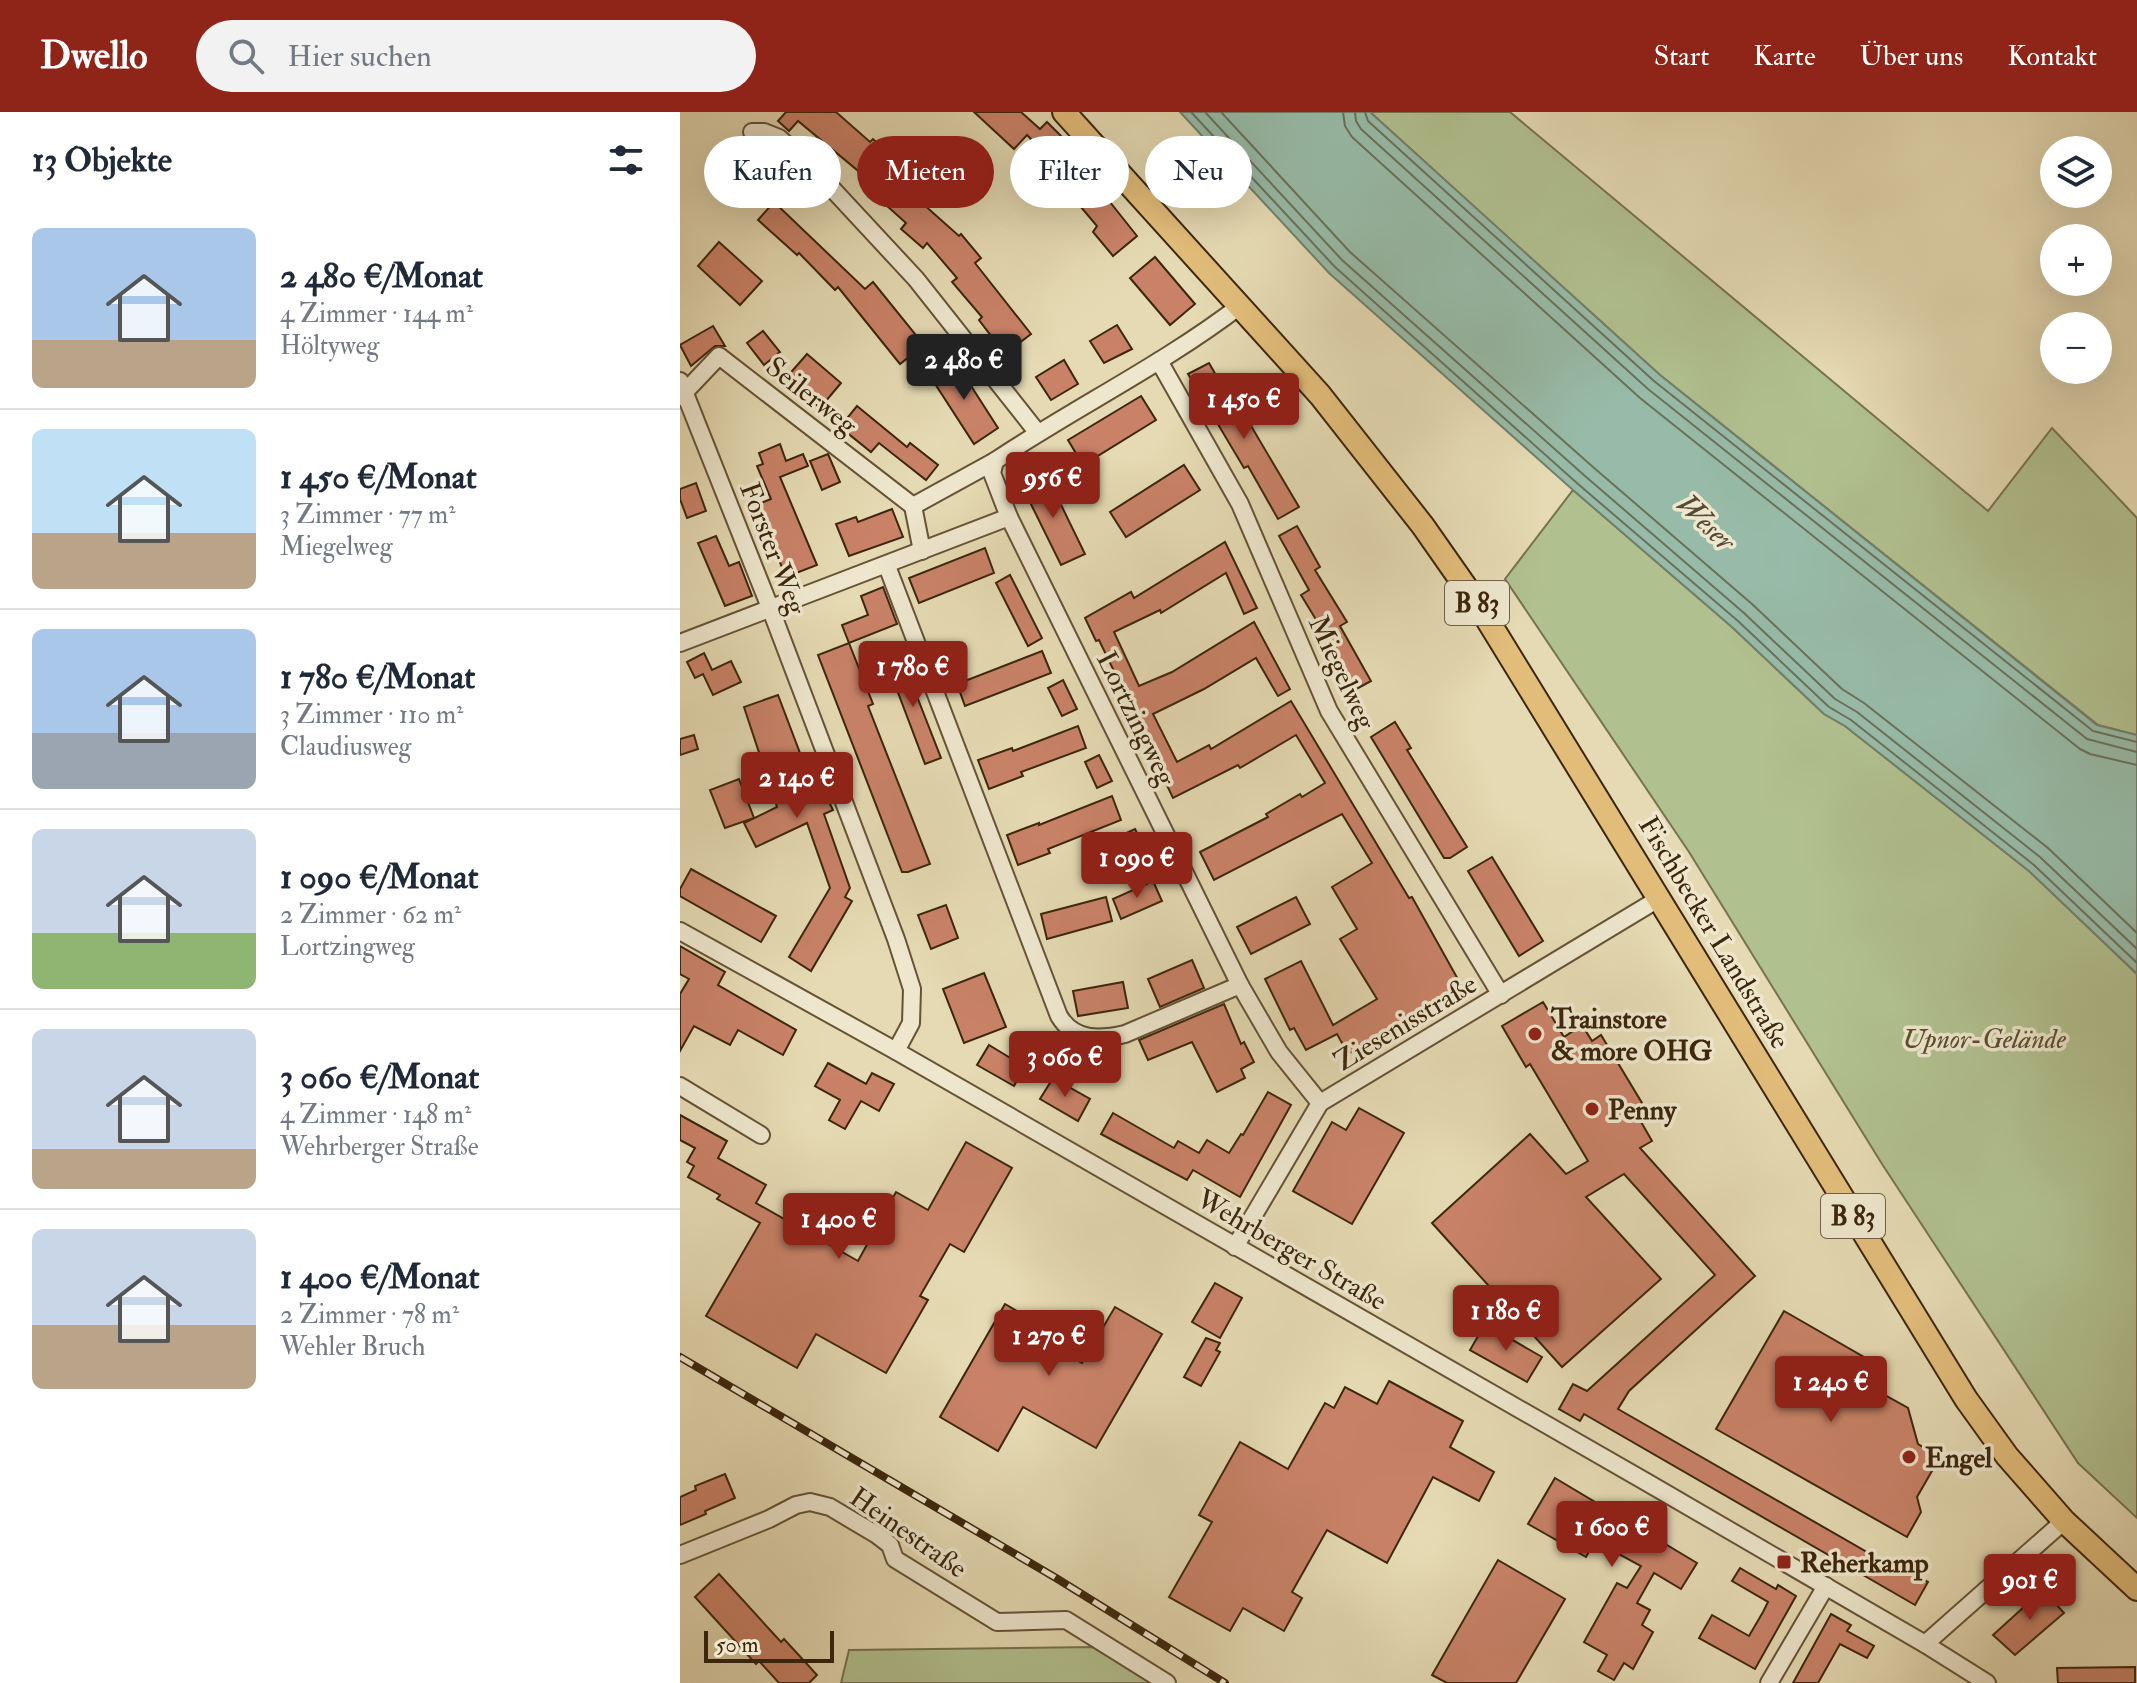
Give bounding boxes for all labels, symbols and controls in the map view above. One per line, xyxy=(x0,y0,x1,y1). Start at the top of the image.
search box xyxy=(196,20,756,92)
text: Dwello xyxy=(40,32,148,80)
icon: search xyxy=(224,34,268,78)
text: Hier suchen xyxy=(288,38,432,75)
text: Start xyxy=(1654,39,1709,74)
text: Karte xyxy=(1753,39,1816,74)
text: Über uns xyxy=(1860,39,1963,74)
text: Kontakt xyxy=(2007,39,2097,74)
chip: Kaufen xyxy=(704,136,841,208)
chip: Mieten xyxy=(857,136,994,208)
chip: Filter xyxy=(1010,136,1129,208)
chip: Neu xyxy=(1145,136,1252,208)
map controls xyxy=(2040,136,2112,384)
button: layers xyxy=(2040,136,2112,208)
icon: filters xyxy=(604,138,648,182)
text: 13 Objekte xyxy=(32,139,172,182)
button: + xyxy=(2040,224,2112,296)
text: 2 480 €/Monat xyxy=(280,255,483,298)
icon: home xyxy=(96,260,192,356)
text: 4 Zimmer · 144 m² xyxy=(280,298,473,330)
button: − xyxy=(2040,312,2112,384)
text: Höltyweg xyxy=(280,330,379,362)
pin: 2 480 € xyxy=(890,334,1038,402)
text: 2 480 € xyxy=(925,344,1003,376)
street label: Seilerweg xyxy=(758,350,865,444)
pin: 1 450 € xyxy=(1170,373,1318,441)
text: 1 450 € xyxy=(1207,383,1281,415)
pin: 956 € xyxy=(997,452,1109,520)
text: 1 450 €/Monat xyxy=(280,456,477,499)
icon: home xyxy=(96,461,192,557)
text: 956 € xyxy=(1024,462,1082,494)
street label: Forster Weg xyxy=(731,477,814,621)
water label: Weser xyxy=(1668,485,1744,560)
text: 3 Zimmer · 77 m² xyxy=(280,499,456,531)
text: Miegelweg xyxy=(280,531,392,563)
road number: B 83 xyxy=(1445,581,1509,625)
street label: Miegelweg xyxy=(1300,610,1384,736)
pin: 1 780 € xyxy=(839,641,987,709)
street label: Lortzingweg xyxy=(1088,646,1184,793)
text: 1 780 € xyxy=(877,651,949,683)
text: 1 780 €/Monat xyxy=(280,656,475,699)
icon: home xyxy=(96,661,192,757)
text: 3 Zimmer · 110 m² xyxy=(280,699,463,731)
text: Claudiusweg xyxy=(280,731,411,763)
pin: 2 140 € xyxy=(723,752,871,820)
text: 2 140 € xyxy=(759,762,835,794)
street label: Fischbecker Landstraße xyxy=(1630,810,1797,1056)
pin: 1 090 € xyxy=(1063,832,1211,900)
text: 1 090 € xyxy=(1099,842,1175,874)
text: 1 090 €/Monat xyxy=(280,856,479,899)
icon: home xyxy=(96,861,192,957)
text: 2 Zimmer · 62 m² xyxy=(280,899,461,931)
text: Lortzingweg xyxy=(280,931,415,963)
street label: Ziesenisstraße xyxy=(1328,967,1484,1080)
place label: Trainstore & more OHG xyxy=(1550,1002,1713,1069)
park label: Upnor-Gelände xyxy=(1902,1022,2067,1057)
marker: Trainstore & more OHG xyxy=(1526,1025,1544,1043)
pin: 3 060 € xyxy=(991,1031,1139,1099)
text: 3 060 € xyxy=(1027,1041,1103,1073)
text: 3 060 €/Monat xyxy=(280,1056,479,1099)
icon: home xyxy=(96,1061,192,1157)
place label: Penny xyxy=(1608,1093,1678,1128)
text: 4 Zimmer · 148 m² xyxy=(280,1099,471,1131)
marker: Penny xyxy=(1583,1100,1601,1118)
text: Wehrberger Straße xyxy=(280,1131,479,1163)
street label: Wehrberger Straße xyxy=(1189,1181,1393,1319)
pin: 1 400 € xyxy=(765,1193,913,1261)
road number: B 83 xyxy=(1821,1194,1885,1238)
text: 1 400 € xyxy=(801,1203,877,1235)
text: 1 400 €/Monat xyxy=(280,1256,480,1299)
icon: home xyxy=(96,1261,192,1357)
pin: 1 180 € xyxy=(1432,1285,1580,1353)
text: 1 180 € xyxy=(1471,1295,1541,1327)
text: 2 Zimmer · 78 m² xyxy=(280,1299,459,1331)
pin: 1 270 € xyxy=(975,1310,1123,1378)
text: 1 270 € xyxy=(1012,1320,1086,1352)
text: Wehler Bruch xyxy=(280,1331,425,1363)
pin: 1 240 € xyxy=(1757,1356,1905,1424)
text: 1 240 € xyxy=(1793,1366,1869,1398)
place label: Engel xyxy=(1925,1441,1993,1476)
marker: Engel xyxy=(1900,1448,1918,1466)
street label: Heinestraße xyxy=(843,1480,974,1587)
pin: 1 600 € xyxy=(1538,1501,1686,1569)
text: 1 600 € xyxy=(1574,1511,1650,1543)
place label: Reherkamp xyxy=(1800,1546,1929,1581)
marker: Reherkamp xyxy=(1775,1553,1793,1571)
pin: 901 € xyxy=(1974,1554,2086,1622)
text: 901 € xyxy=(2002,1564,2058,1596)
scale bar xyxy=(704,1627,834,1663)
text: 50 m xyxy=(716,1631,758,1659)

